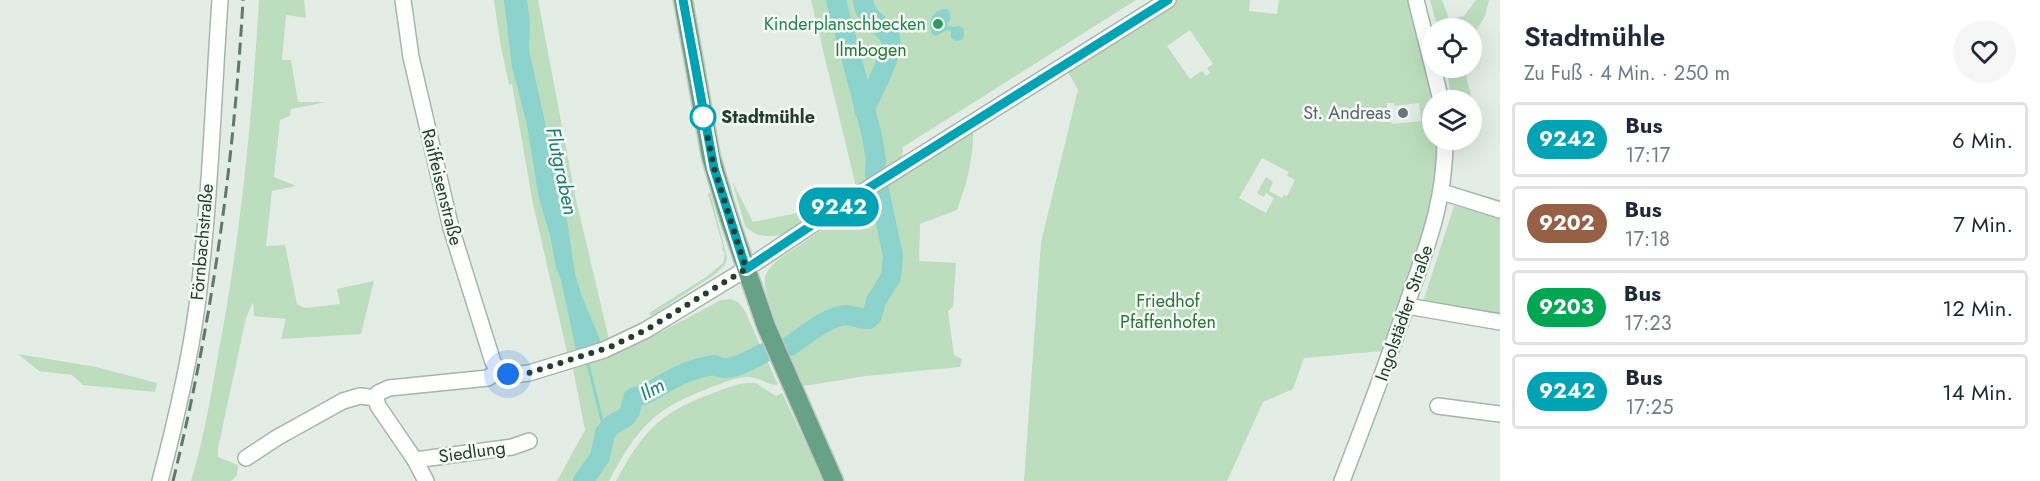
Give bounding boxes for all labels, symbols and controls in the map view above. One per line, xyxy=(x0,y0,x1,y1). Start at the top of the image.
place label: Kinderplanschbecken xyxy=(764,11,926,37)
text: Stadtmühle xyxy=(1524,16,1665,57)
marker: Kinderplanschbecken xyxy=(931,17,945,31)
map controls xyxy=(1422,18,1482,150)
button: locate xyxy=(1422,18,1482,78)
button: heart xyxy=(1953,20,2016,83)
park label: Ilmbogen xyxy=(835,37,907,63)
text: Zu Fuß · 4 Min. · 250 m xyxy=(1524,59,1730,88)
button: layers xyxy=(1422,90,1482,150)
place label: St. Andreas xyxy=(1303,100,1391,126)
marker: Stadtmühle xyxy=(690,104,716,130)
place label: Stadtmühle xyxy=(721,104,815,130)
marker: St. Andreas xyxy=(1396,106,1410,120)
text: Bus xyxy=(1625,109,1663,141)
text: 9242 xyxy=(1539,124,1595,154)
text: 6 Min. xyxy=(1952,124,2013,156)
water label: Flutgraben xyxy=(538,125,585,218)
street label: Raiffeisenstraße xyxy=(415,126,469,248)
text: 17:17 xyxy=(1625,141,1670,170)
street label: Förnbachstraße xyxy=(184,183,220,301)
line badge: 9242 xyxy=(797,188,881,226)
text: 9242 xyxy=(811,192,867,222)
text: Bus xyxy=(1625,193,1662,225)
text: 9202 xyxy=(1539,208,1595,238)
text: 7 Min. xyxy=(1953,208,2013,240)
text: 17:18 xyxy=(1625,225,1670,254)
street label: Ingolstädter Straße xyxy=(1369,242,1439,384)
text: Bus xyxy=(1624,277,1661,309)
park label: Friedhof Pfaffenhofen xyxy=(1120,288,1216,335)
text: 9203 xyxy=(1539,292,1594,322)
text: 12 Min. xyxy=(1942,292,2013,324)
text: 17:23 xyxy=(1624,309,1672,338)
your location xyxy=(493,359,523,389)
text: Bus xyxy=(1625,361,1663,393)
water label: Ilm xyxy=(635,371,670,408)
text: 9242 xyxy=(1539,376,1595,406)
text: 14 Min. xyxy=(1942,376,2013,408)
text: 17:25 xyxy=(1625,393,1673,422)
street label: Siedlung xyxy=(437,434,507,470)

